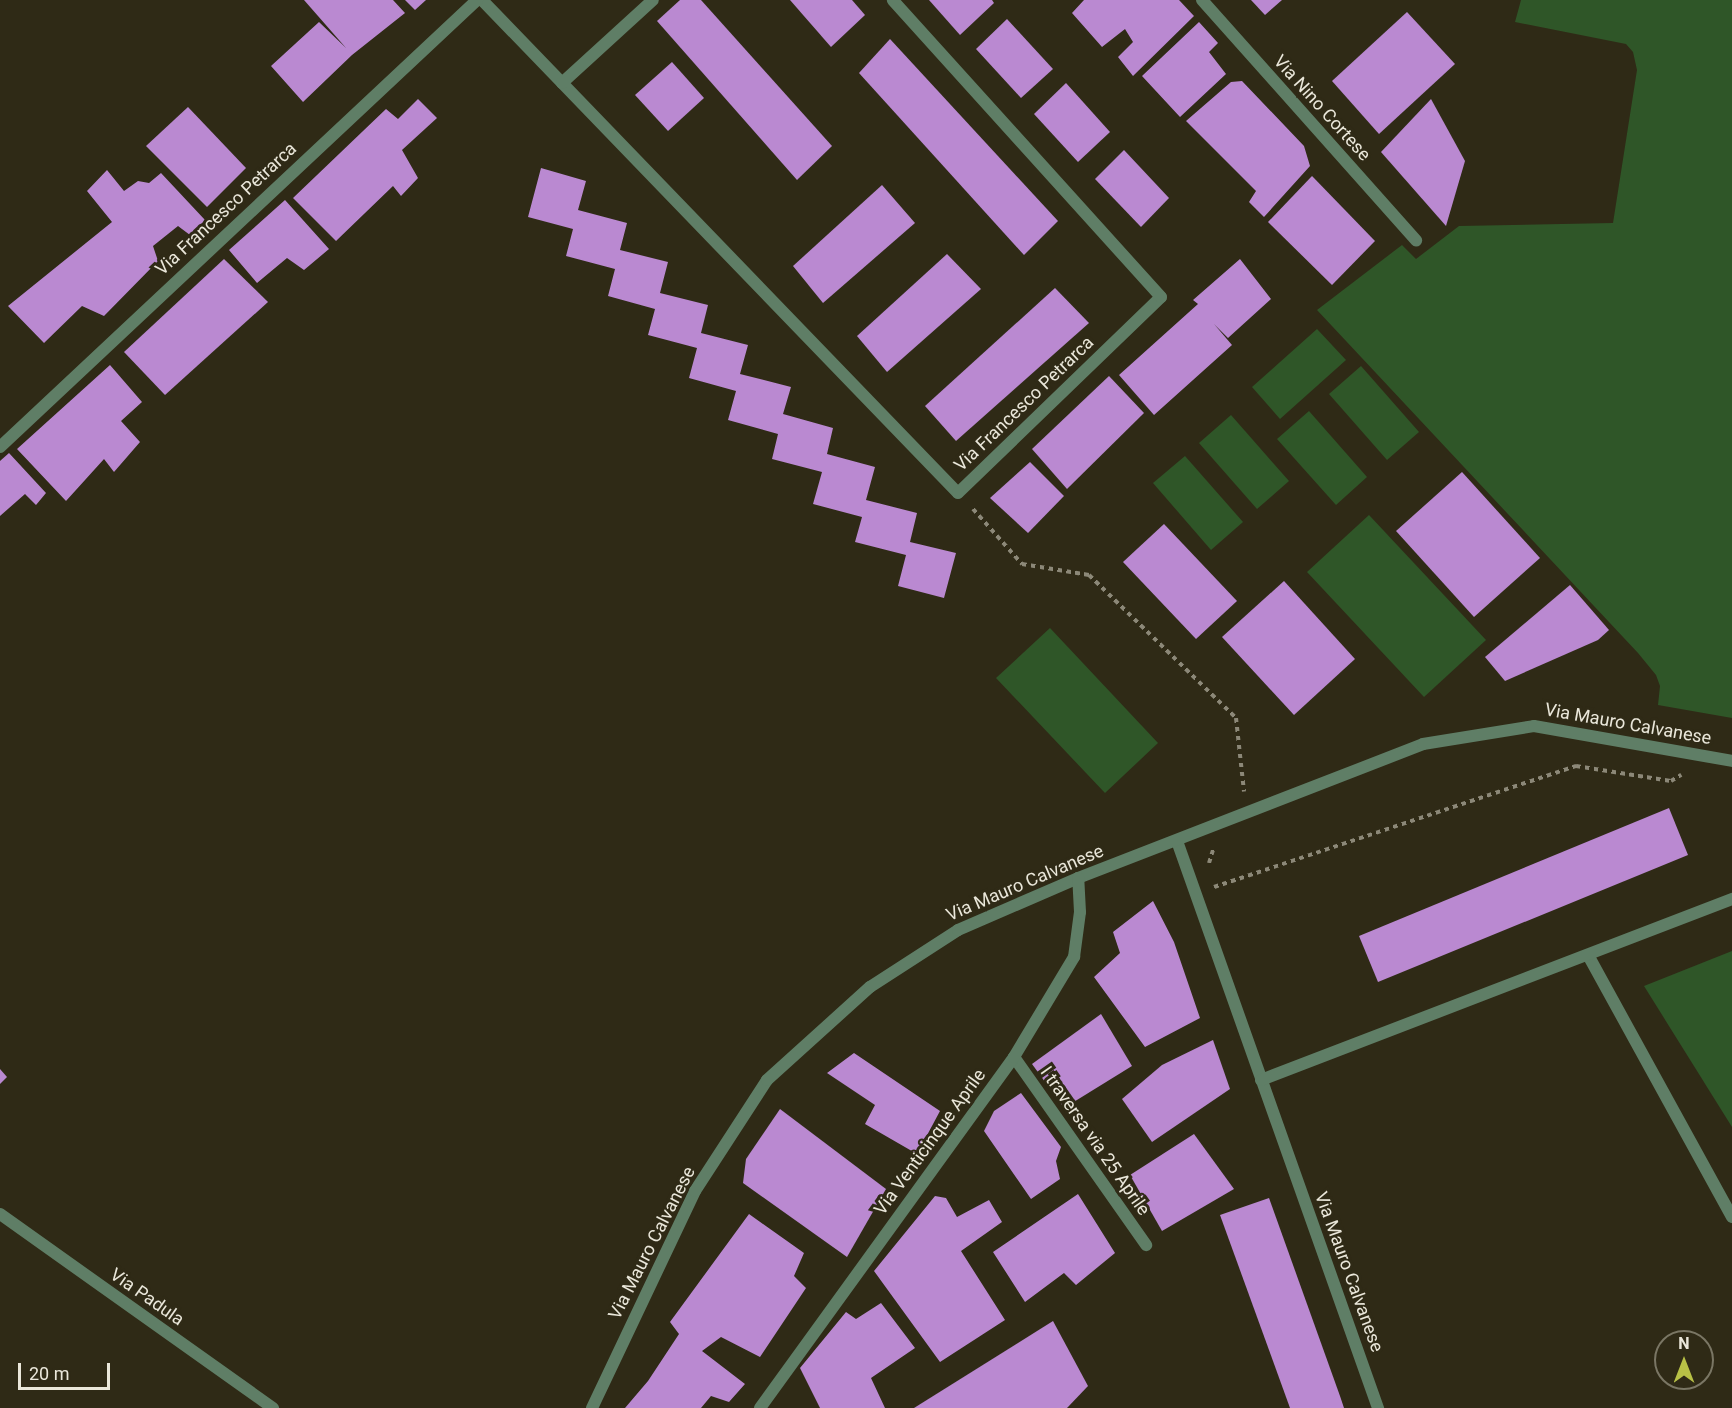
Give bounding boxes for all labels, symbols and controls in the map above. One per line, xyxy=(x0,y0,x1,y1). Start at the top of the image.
street label: Via Nino Cortese xyxy=(1269,51,1375,165)
street label: Via Francesco Petrarca xyxy=(151,138,301,280)
street label: Via Francesco Petrarca xyxy=(950,332,1098,476)
street label: Via Mauro Calvanese xyxy=(1543,699,1713,749)
street label: Via Mauro Calvanese xyxy=(943,840,1107,926)
street label: I traversa via 25 Aprile xyxy=(1035,1062,1155,1220)
street label: Via Venticinque Aprile xyxy=(870,1065,990,1219)
street label: Via Mauro Calvanese xyxy=(604,1163,700,1323)
street label: Via Mauro Calvanese xyxy=(1310,1189,1388,1355)
street label: Via Padula xyxy=(106,1264,188,1330)
north arrow xyxy=(1654,1330,1714,1390)
text: N xyxy=(1678,1334,1690,1353)
scale bar xyxy=(21,1351,112,1389)
text: 20 m xyxy=(29,1363,69,1384)

